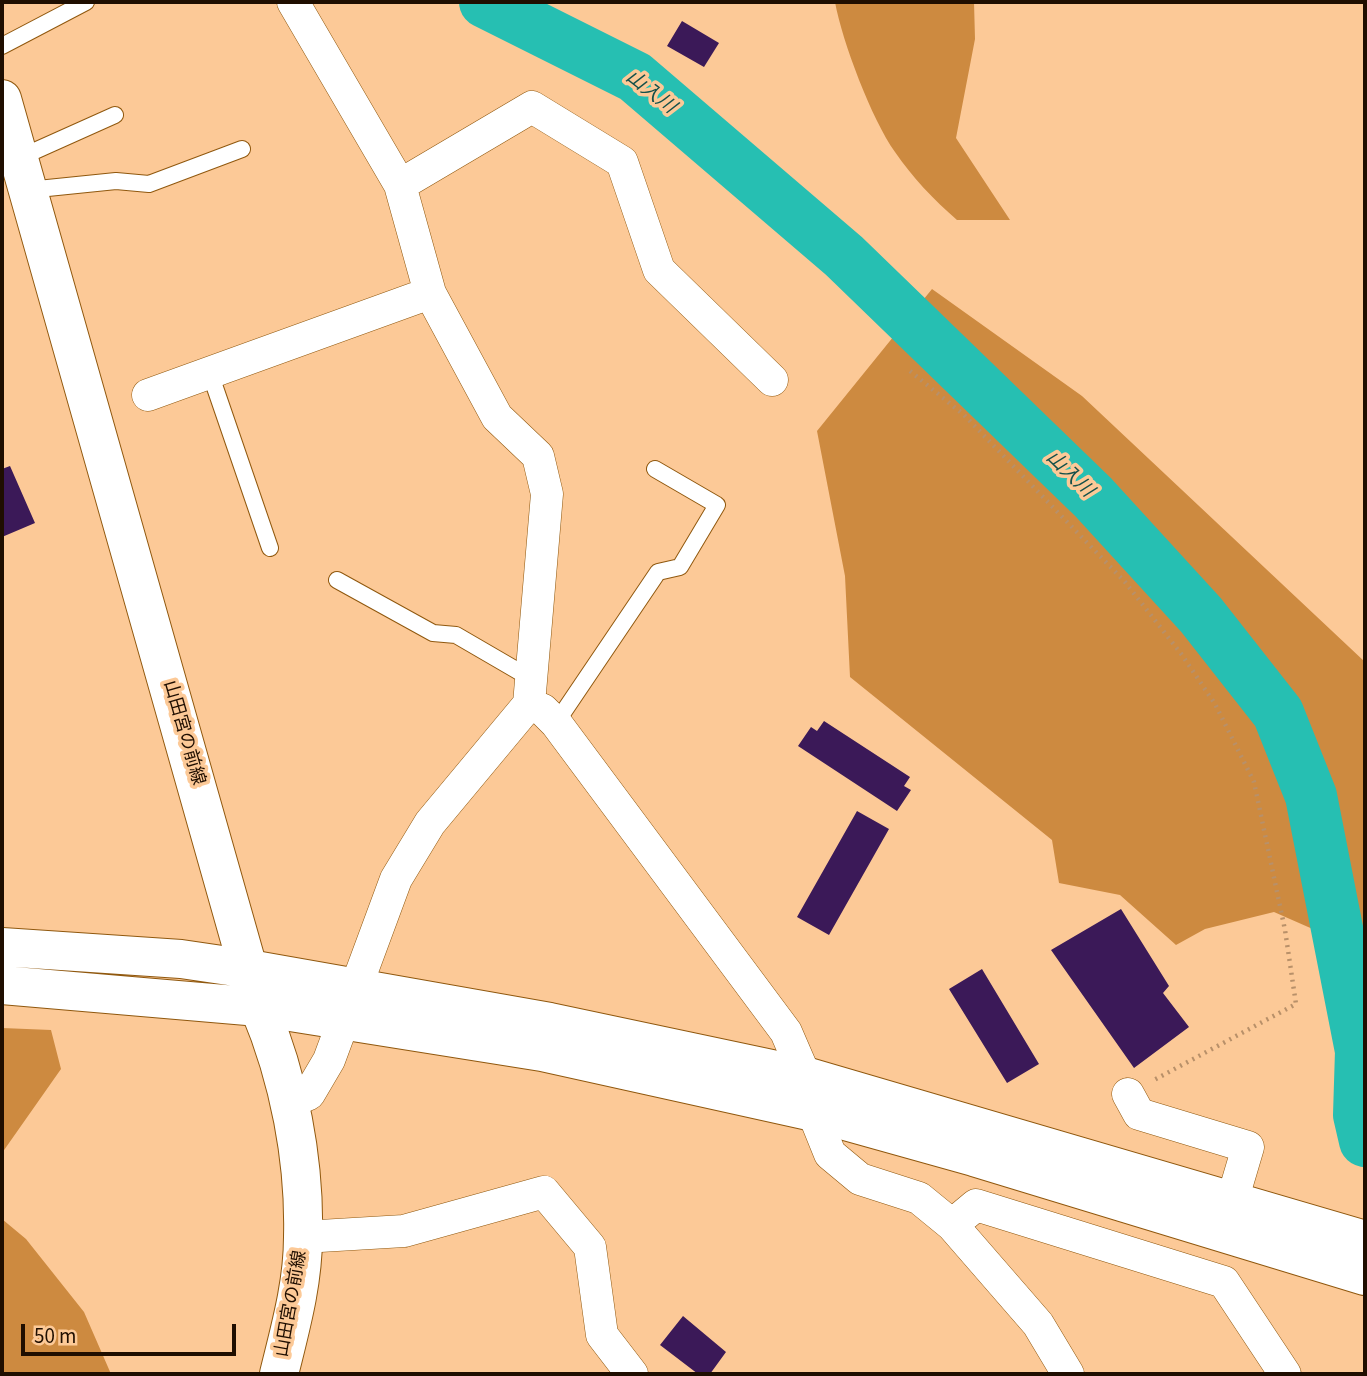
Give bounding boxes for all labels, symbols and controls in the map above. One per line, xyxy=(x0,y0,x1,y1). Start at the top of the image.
water label: 山入川 xyxy=(621,66,679,120)
water label: 山入川 xyxy=(1041,447,1097,503)
street label: 山田宮の前線 xyxy=(158,678,208,788)
street label: 山田宮の前線 xyxy=(272,1249,312,1359)
scale bar xyxy=(24,1310,240,1354)
text: 50 m xyxy=(34,1321,76,1351)

